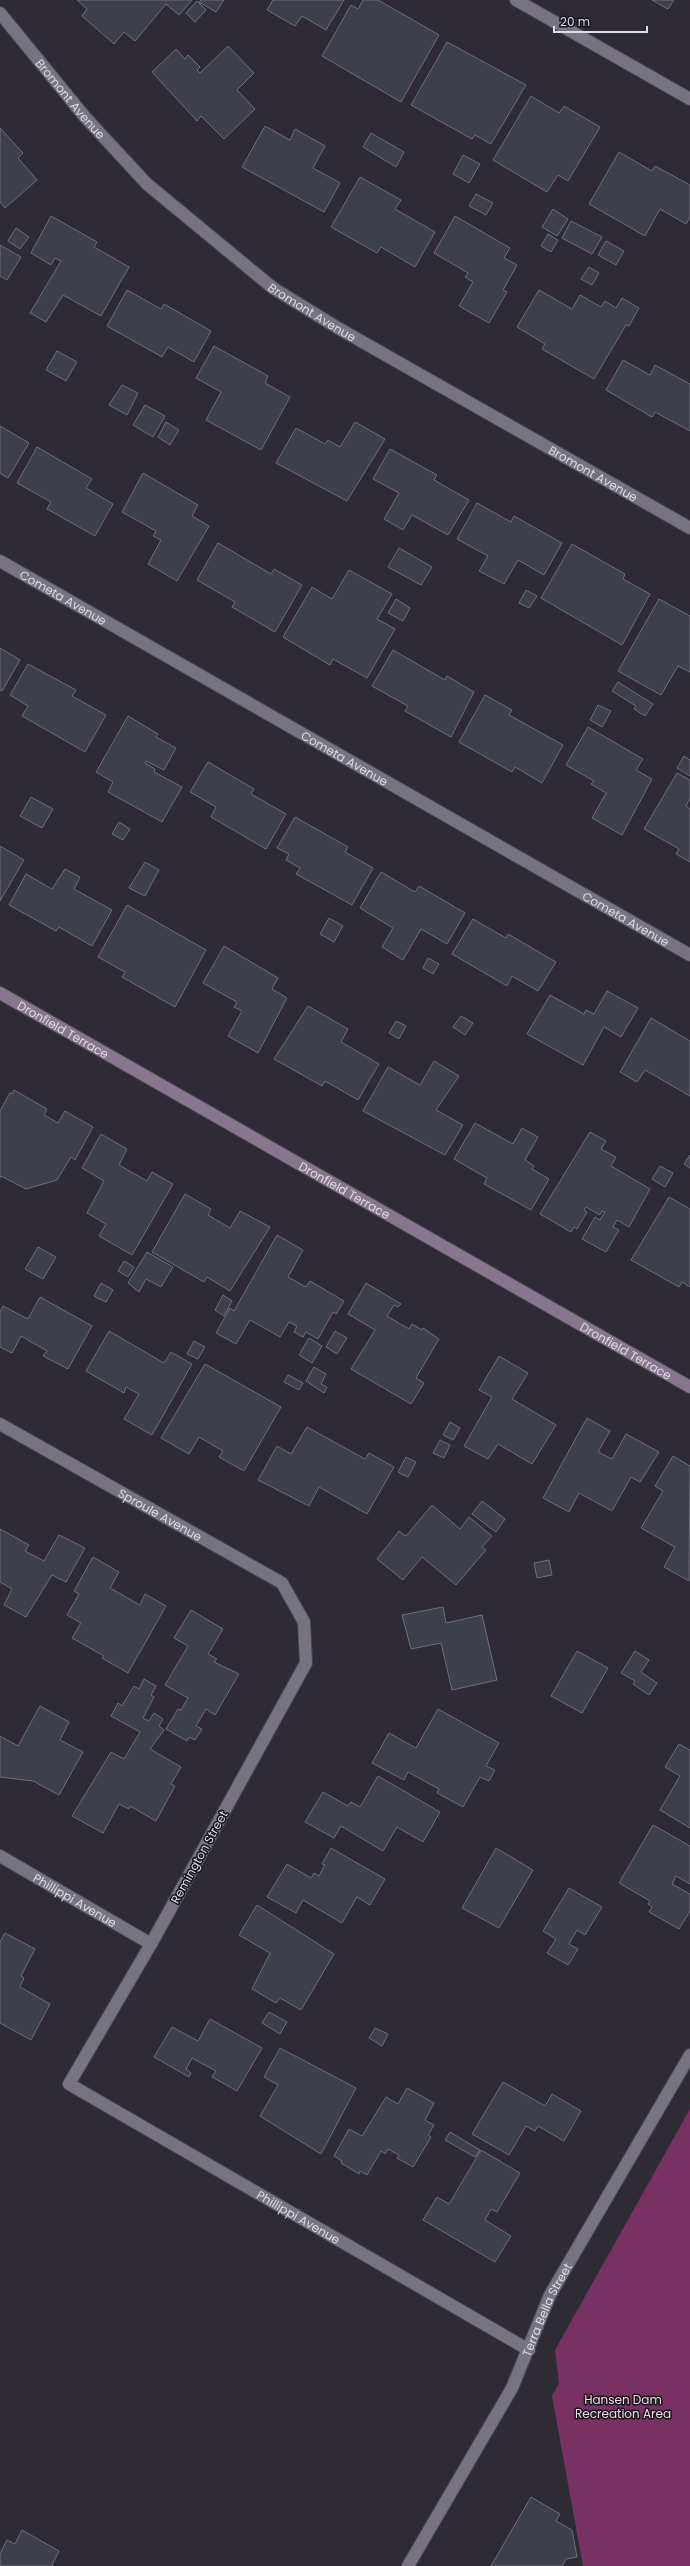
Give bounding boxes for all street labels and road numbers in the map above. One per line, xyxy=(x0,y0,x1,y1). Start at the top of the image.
street label: Bromont Avenue xyxy=(32,55,109,142)
street label: Bromont Avenue xyxy=(265,279,359,345)
street label: Bromont Avenue xyxy=(546,441,641,505)
street label: Cometa Avenue xyxy=(17,566,110,629)
street label: Cometa Avenue xyxy=(298,726,391,789)
street label: Cometa Avenue xyxy=(580,887,673,950)
street label: Dronfield Terrace xyxy=(15,996,112,1062)
street label: Dronfield Terrace xyxy=(296,1157,394,1223)
street label: Dronfield Terrace xyxy=(577,1318,675,1383)
street label: Sproule Avenue xyxy=(115,1484,205,1545)
street label: Remington Street xyxy=(166,1807,232,1907)
street label: Phillippi Avenue xyxy=(30,1869,120,1931)
street label: Phillippi Avenue xyxy=(254,2186,344,2248)
street label: Terra Bella Street xyxy=(517,2260,576,2359)

